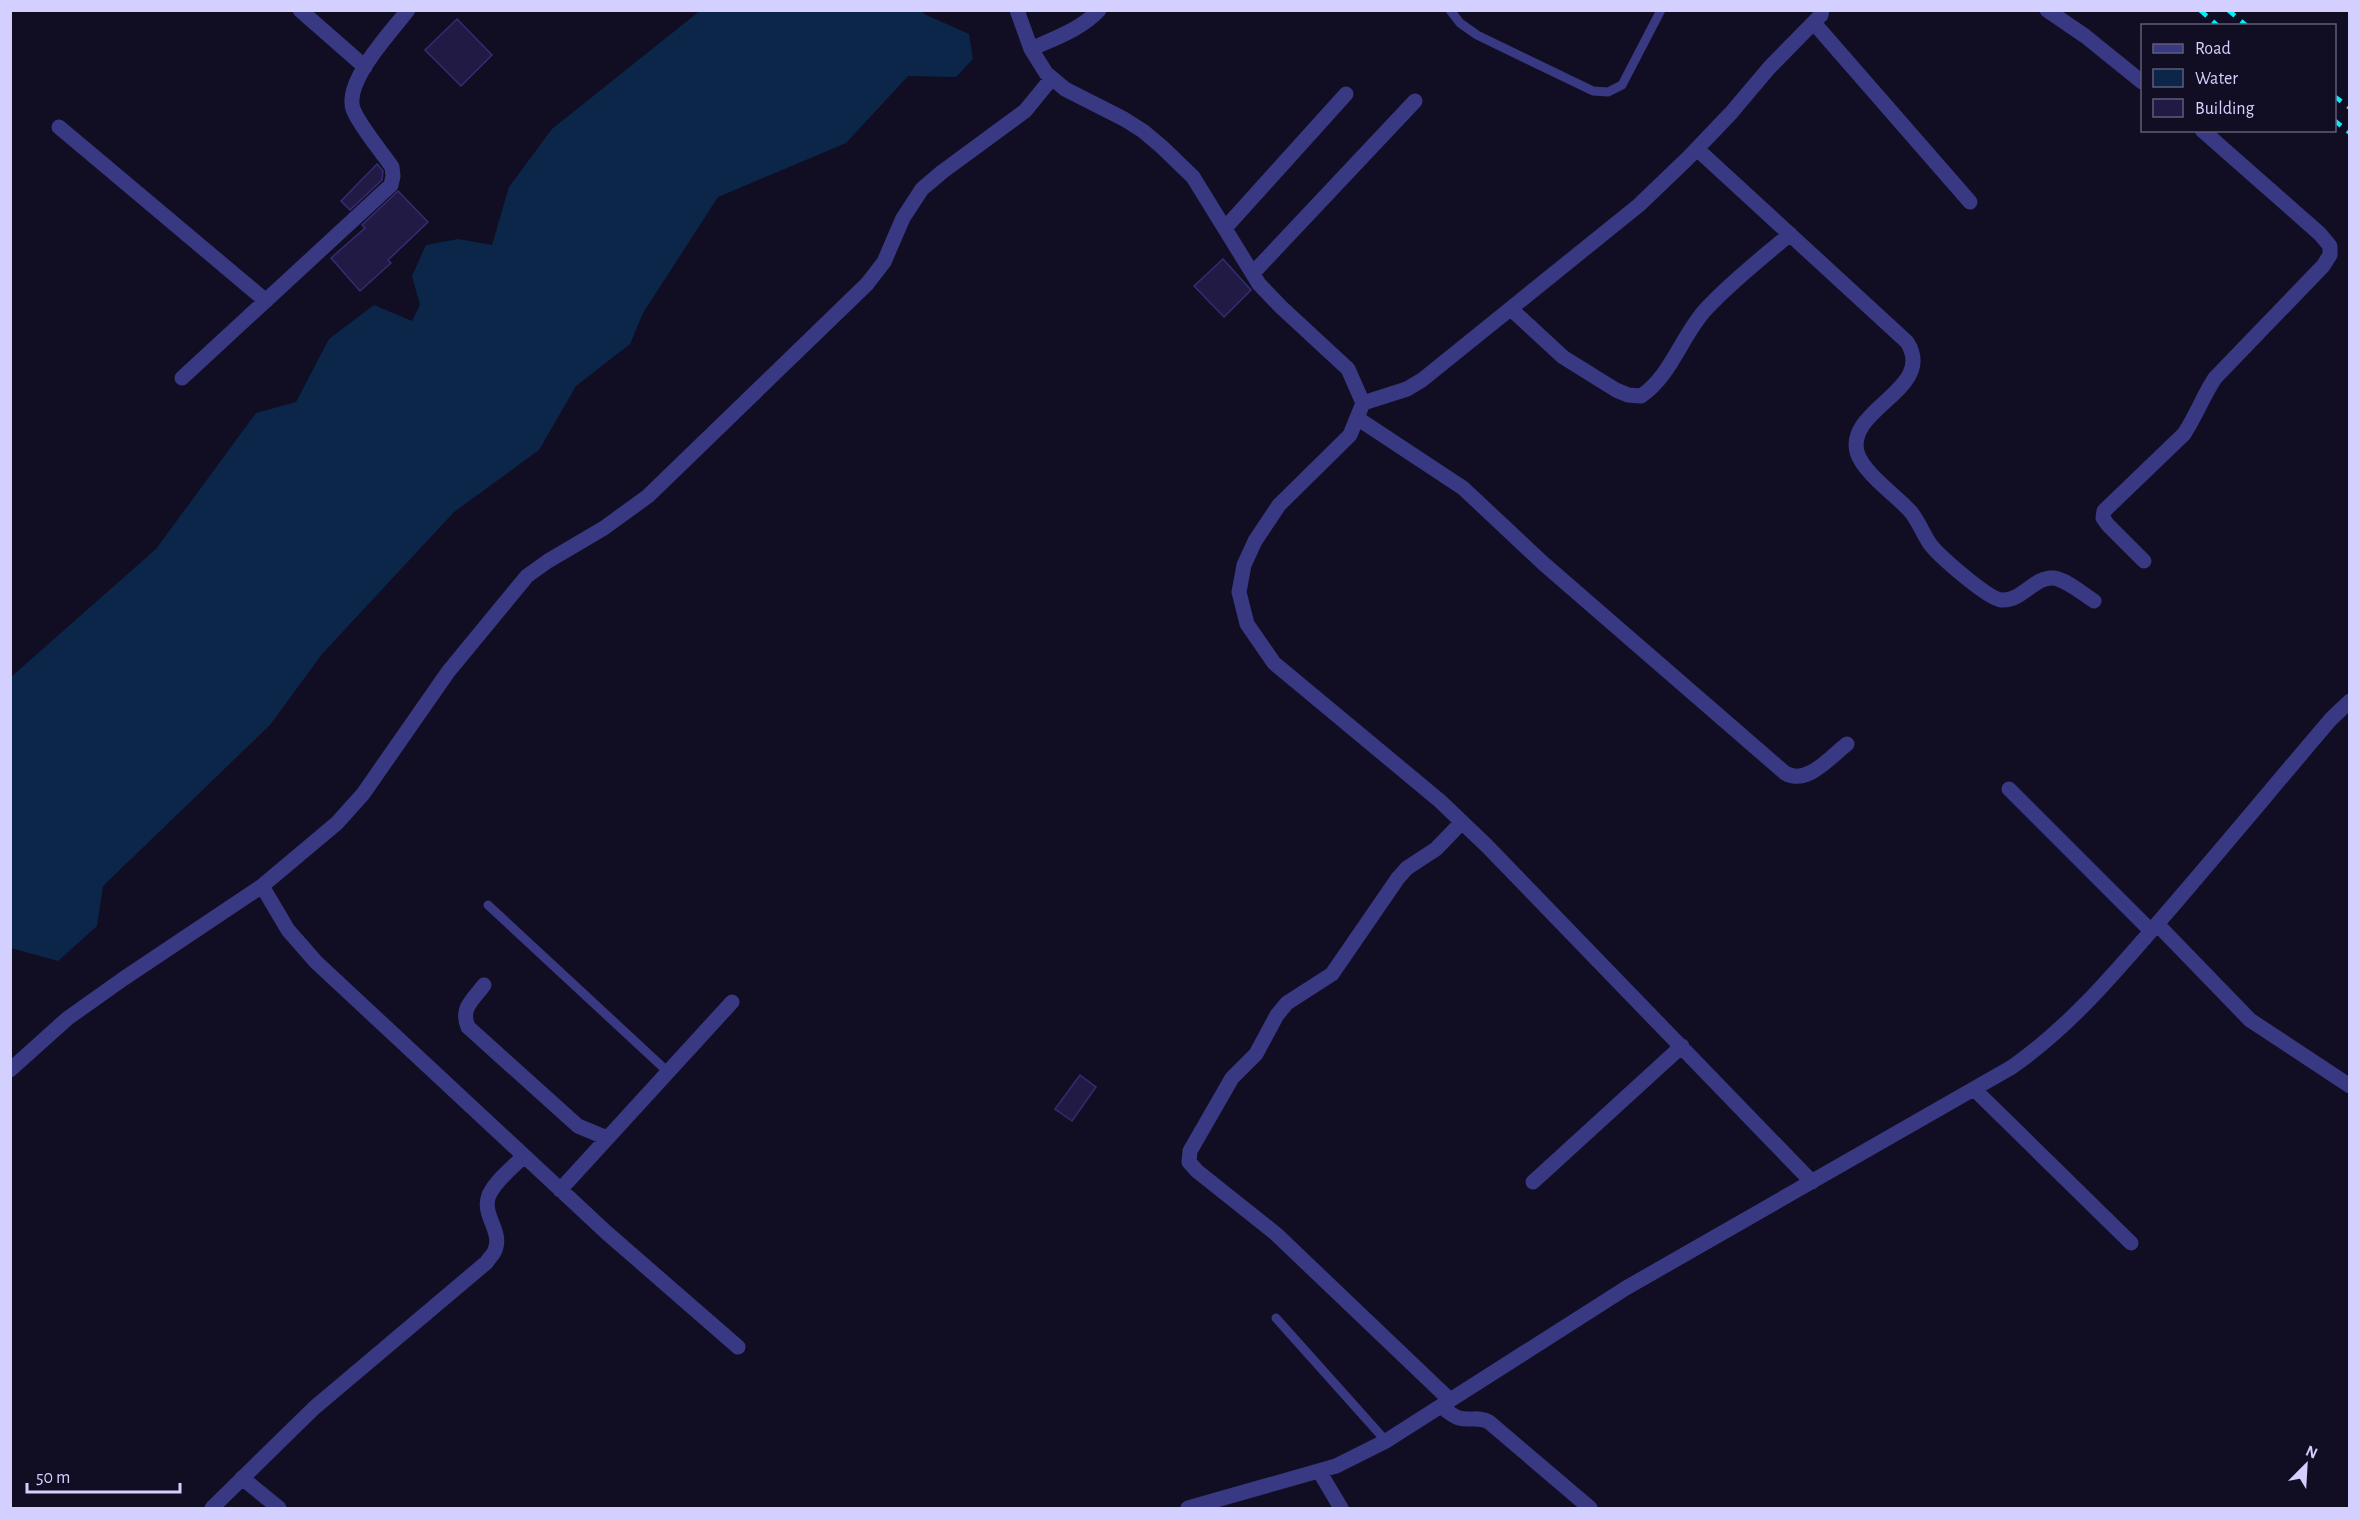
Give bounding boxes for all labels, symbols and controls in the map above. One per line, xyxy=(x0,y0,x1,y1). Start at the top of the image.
legend xyxy=(2141,24,2336,132)
text: Road xyxy=(2195,40,2231,58)
text: Water xyxy=(2195,70,2238,88)
text: Building xyxy=(2195,100,2255,118)
north arrow xyxy=(2276,1435,2336,1495)
text: N xyxy=(2303,1443,2320,1462)
scale bar xyxy=(27,1456,180,1494)
text: 50 m xyxy=(36,1469,70,1487)

